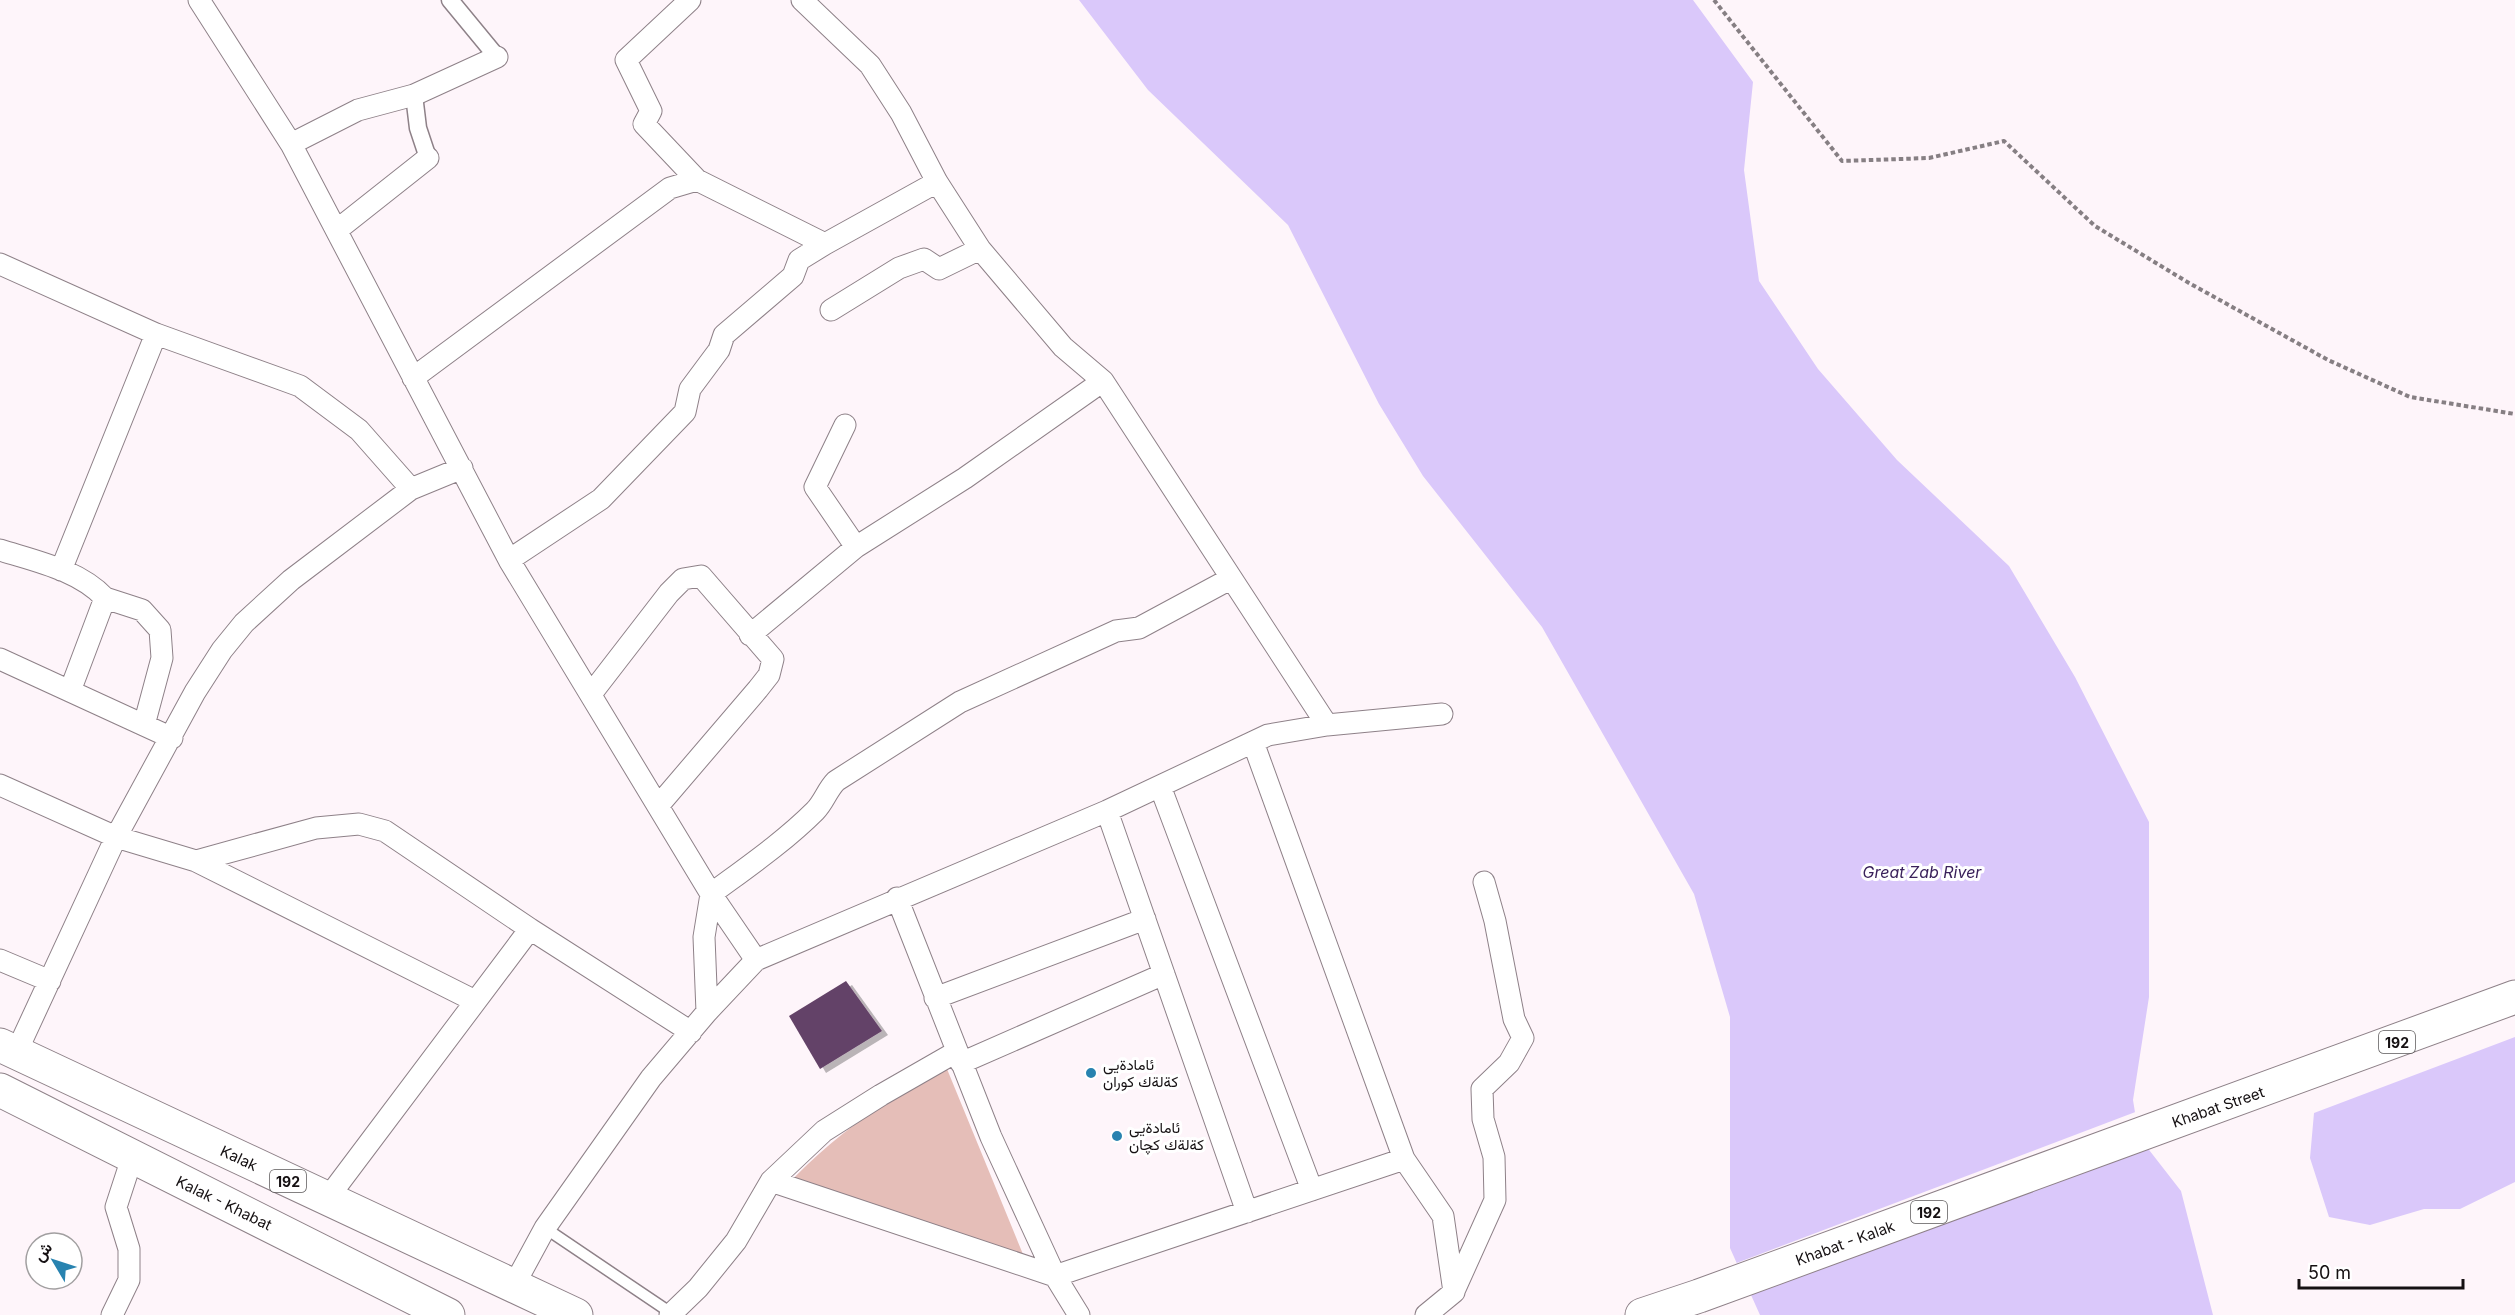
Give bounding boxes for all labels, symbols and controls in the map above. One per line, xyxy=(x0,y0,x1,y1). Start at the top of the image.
water label: Great Zab River xyxy=(1863,862,1982,882)
road number: 192 xyxy=(2379,1031,2415,1053)
place label: ئامادةيى كةلةك كوران xyxy=(1103,1055,1178,1091)
marker: ئامادةيى كةلةك كوران xyxy=(1084,1066,1098,1080)
street label: Khabat Street xyxy=(2169,1082,2267,1132)
place label: ئامادةيى كةلةك كچان xyxy=(1129,1118,1204,1155)
marker: ئامادةيى كةلةك كچان xyxy=(1110,1129,1124,1143)
street label: Kalak xyxy=(217,1141,261,1175)
road number: 192 xyxy=(270,1170,306,1192)
street label: Kalak - Khabat xyxy=(173,1172,275,1234)
road number: 192 xyxy=(1911,1201,1947,1223)
street label: Khabat - Kalak xyxy=(1793,1216,1898,1270)
north arrow xyxy=(24,1231,84,1291)
text: ش xyxy=(29,1238,56,1265)
scale bar xyxy=(2299,1252,2462,1290)
text: 50 m xyxy=(2308,1262,2351,1283)

